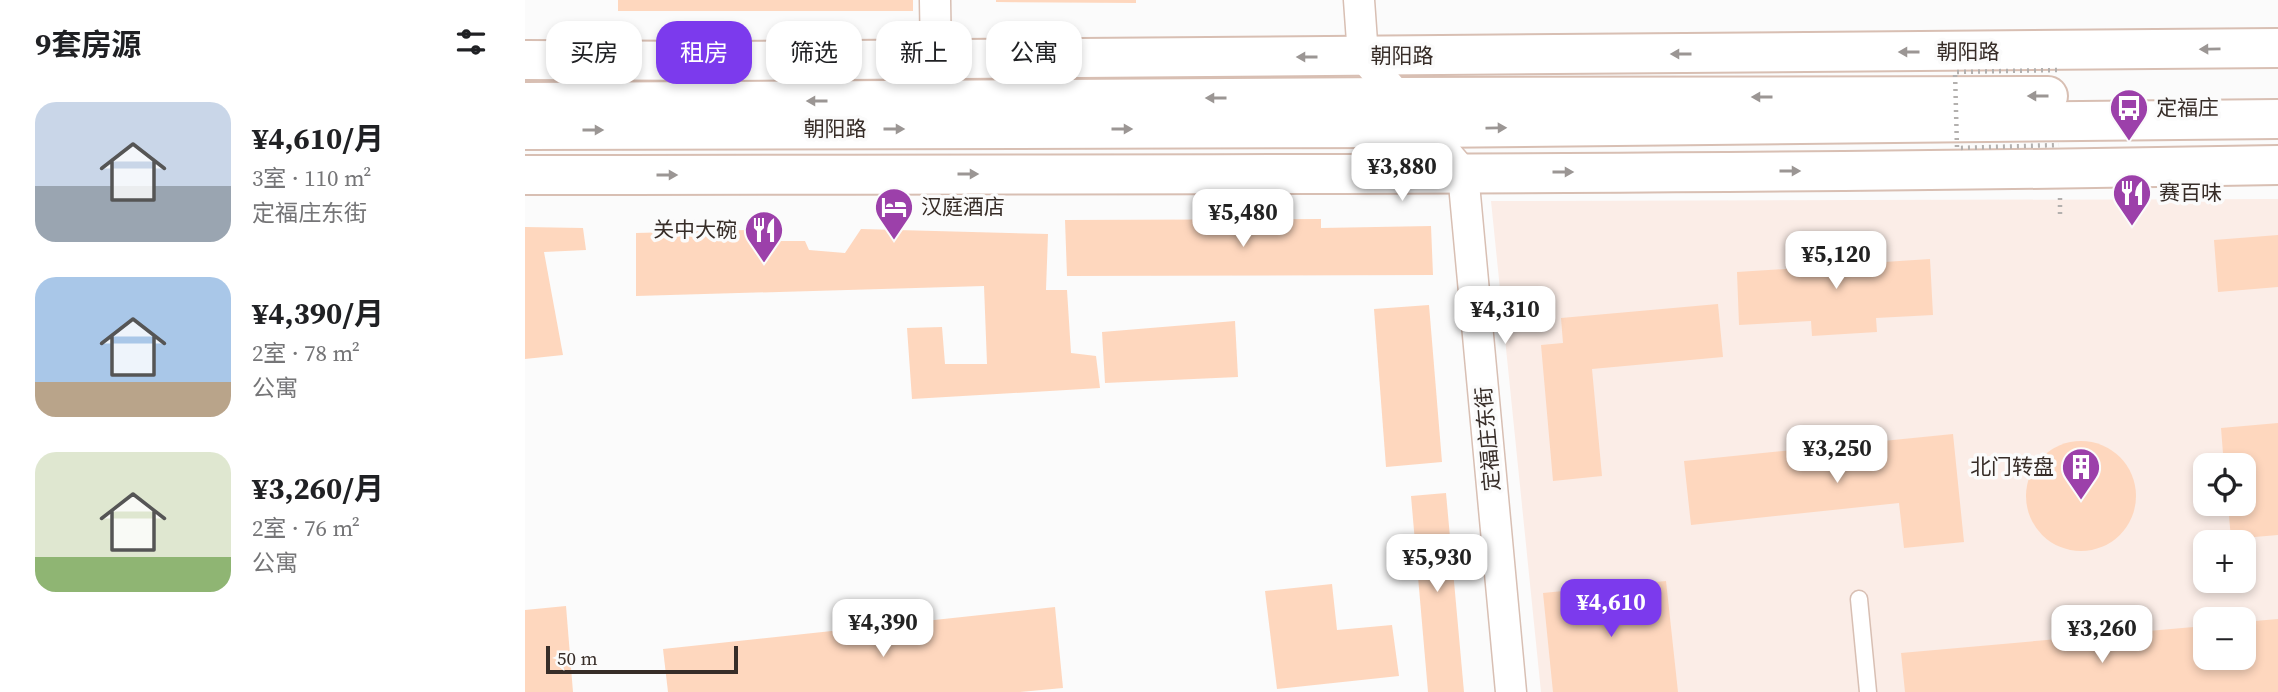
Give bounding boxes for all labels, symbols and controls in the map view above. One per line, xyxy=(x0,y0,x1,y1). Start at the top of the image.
chip: 买房 xyxy=(546,21,642,84)
chip: 租房 xyxy=(656,21,752,84)
chip: 筛选 xyxy=(766,21,862,84)
chip: 新上 xyxy=(876,21,972,84)
chip: 公寓 xyxy=(986,21,1082,84)
icon: filters xyxy=(452,23,490,61)
text: 9套房源 xyxy=(35,24,141,65)
street label: 朝阳路 xyxy=(1937,37,2000,66)
street label: 朝阳路 xyxy=(1371,41,1434,70)
one-way arrow xyxy=(2199,43,2221,55)
one-way arrow xyxy=(1898,46,1920,58)
one-way arrow xyxy=(1670,48,1692,60)
one-way arrow xyxy=(1296,51,1318,62)
bus stop icon: 定福庄 xyxy=(2108,87,2150,142)
one-way arrow xyxy=(2027,90,2049,102)
one-way arrow xyxy=(1751,91,1773,103)
one-way arrow xyxy=(1205,92,1227,104)
place label: 定福庄 xyxy=(2156,93,2219,122)
one-way arrow xyxy=(806,95,828,107)
street label: 朝阳路 xyxy=(804,114,867,143)
text: ¥4,610/月 xyxy=(252,118,384,159)
one-way arrow xyxy=(1485,122,1507,134)
one-way arrow xyxy=(883,123,905,135)
one-way arrow xyxy=(1111,123,1133,135)
one-way arrow xyxy=(582,124,604,136)
icon: home xyxy=(91,130,175,214)
pin: ¥3,880 xyxy=(1345,144,1459,203)
text: ¥3,880 xyxy=(1367,150,1437,182)
text: 3室 · 110 m² xyxy=(252,162,372,194)
one-way arrow xyxy=(1779,165,1801,177)
one-way arrow xyxy=(1552,166,1574,178)
one-way arrow xyxy=(957,168,979,180)
one-way arrow xyxy=(656,169,678,181)
restaurant icon: 赛百味 xyxy=(2111,172,2153,227)
place label: 赛百味 xyxy=(2159,178,2222,207)
hotel icon: 汉庭酒店 xyxy=(873,186,915,241)
pin: ¥5,480 xyxy=(1186,190,1300,249)
place label: 汉庭酒店 xyxy=(921,192,1005,221)
text: ¥5,480 xyxy=(1208,196,1278,228)
text: 定福庄东街 xyxy=(252,197,367,229)
restaurant icon: 关中大碗 xyxy=(743,209,785,264)
place label: 关中大碗 xyxy=(653,215,737,244)
pin: ¥5,120 xyxy=(1779,232,1893,291)
text: ¥5,120 xyxy=(1801,238,1871,270)
pin: ¥4,310 xyxy=(1448,286,1562,346)
text: ¥4,390/月 xyxy=(252,293,384,334)
text: ¥4,310 xyxy=(1470,293,1540,325)
icon: home xyxy=(91,305,175,389)
text: 2室 · 78 m² xyxy=(252,337,360,369)
text: 公寓 xyxy=(252,372,298,404)
street label: 定福庄东街 xyxy=(1468,385,1507,493)
pin: ¥3,250 xyxy=(1780,426,1894,485)
text: ¥3,250 xyxy=(1802,432,1872,464)
building icon: 北门转盘 xyxy=(2060,446,2102,501)
place label: 北门转盘 xyxy=(1970,452,2054,481)
map controls xyxy=(2193,453,2256,670)
button: locate xyxy=(2193,453,2256,516)
text: ¥3,260/月 xyxy=(252,468,384,509)
icon: home xyxy=(91,480,175,564)
text: 2室 · 76 m² xyxy=(252,512,360,544)
button: + xyxy=(2193,530,2256,593)
pin: ¥5,930 xyxy=(1380,534,1494,594)
text: ¥5,930 xyxy=(1402,541,1472,573)
text: 公寓 xyxy=(252,547,298,579)
pin: ¥4,610 xyxy=(1554,580,1668,639)
text: ¥4,610 xyxy=(1576,586,1646,618)
pin: ¥4,390 xyxy=(826,600,940,659)
text: ¥4,390 xyxy=(848,606,918,638)
pin: ¥3,260 xyxy=(2045,606,2159,665)
button: − xyxy=(2193,607,2256,670)
text: ¥3,260 xyxy=(2067,612,2137,644)
scale bar xyxy=(546,643,739,675)
text: 50 m xyxy=(557,645,598,671)

